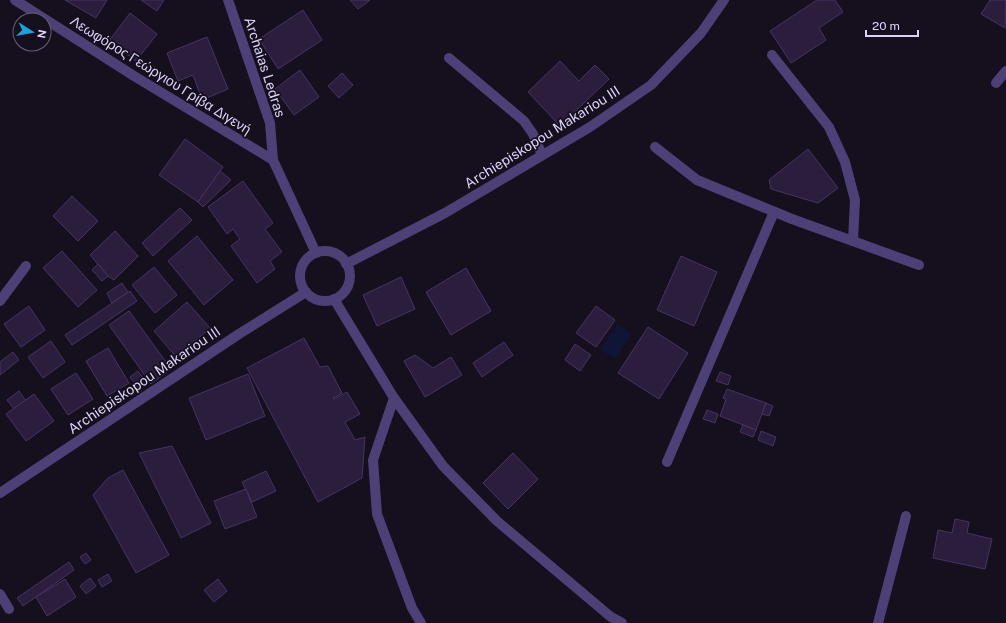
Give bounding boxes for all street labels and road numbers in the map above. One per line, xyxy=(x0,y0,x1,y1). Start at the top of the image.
street label: Λεωφόρος Γεώργιου Γρίβα Διγενή xyxy=(68,13,254,137)
street label: Archaias Ledras xyxy=(241,15,289,119)
street label: Archiepiskopou Makariou III xyxy=(461,82,623,192)
street label: Archiepiskopou Makariou III xyxy=(65,323,223,437)

